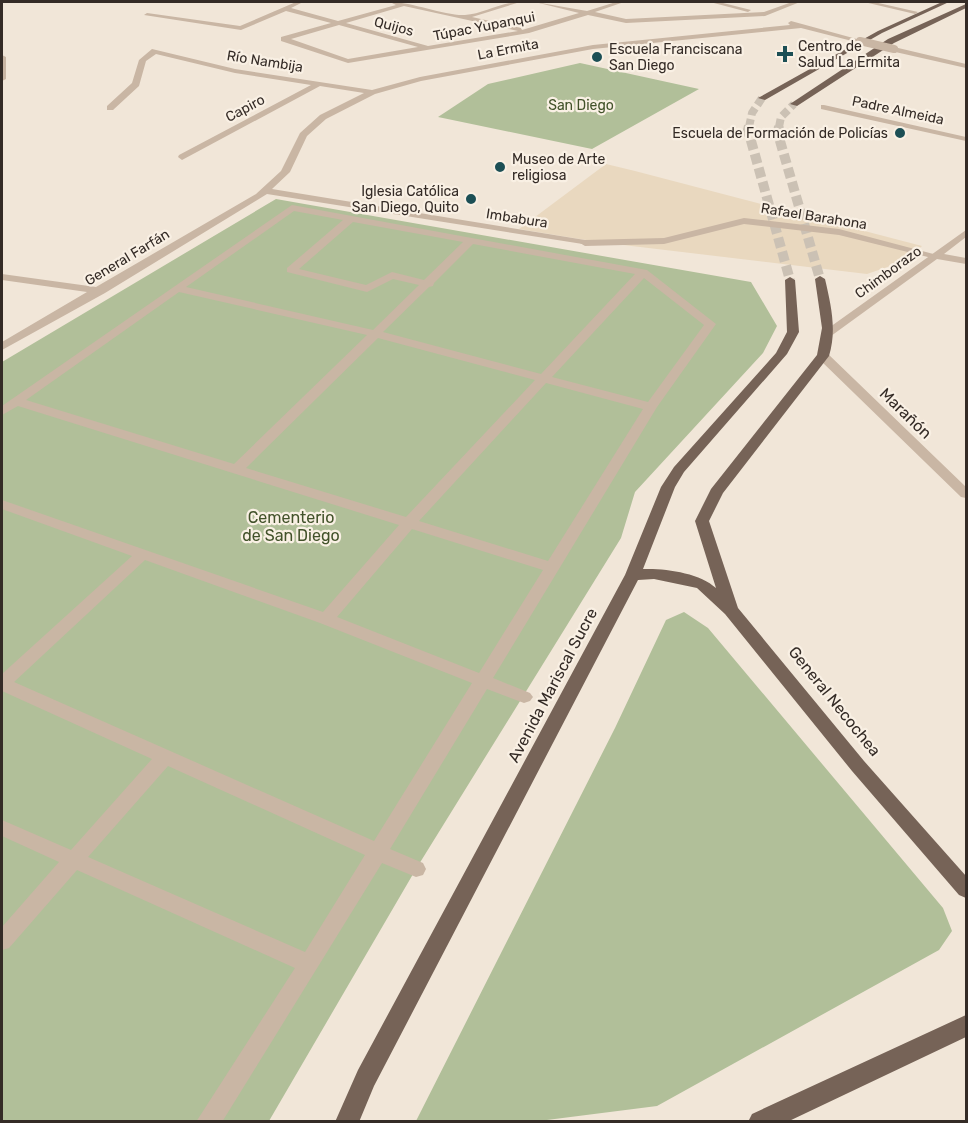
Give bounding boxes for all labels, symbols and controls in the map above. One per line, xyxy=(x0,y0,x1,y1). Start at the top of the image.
street label: Túpac Yupanqui xyxy=(432,8,537,45)
street label: Quijos xyxy=(372,13,415,40)
street label: La Ermita xyxy=(476,35,540,64)
place label: Centro de Salud La Ermita xyxy=(798,38,900,71)
place label: Escuela Franciscana San Diego xyxy=(609,41,743,74)
marker: Centro de Salud La Ermita xyxy=(776,45,794,63)
street label: Río Nambija xyxy=(226,47,304,76)
marker: Escuela Franciscana San Diego xyxy=(590,50,604,64)
street label: Capiro xyxy=(223,91,268,126)
street label: Padre Almeida xyxy=(850,92,945,129)
park label: San Diego xyxy=(548,97,614,114)
place label: Escuela de Formación de Policías xyxy=(672,125,888,142)
marker: Escuela de Formación de Policías xyxy=(893,126,907,140)
place label: Museo de Arte religiosa xyxy=(512,151,605,184)
marker: Museo de Arte religiosa xyxy=(493,160,507,174)
place label: Iglesia Católica San Diego, Quito xyxy=(352,183,459,216)
marker: Iglesia Católica San Diego, Quito xyxy=(464,192,478,206)
street label: Rafael Barahona xyxy=(760,200,868,233)
street label: Imbabura xyxy=(485,205,549,232)
street label: General Farfán xyxy=(82,225,173,289)
street label: Chimborazo xyxy=(852,243,925,302)
street label: Marañón xyxy=(876,384,936,443)
park label: Cementerio de San Diego xyxy=(242,508,340,545)
street label: Avenida Mariscal Sucre xyxy=(504,605,601,766)
street label: General Necochea xyxy=(785,643,885,760)

